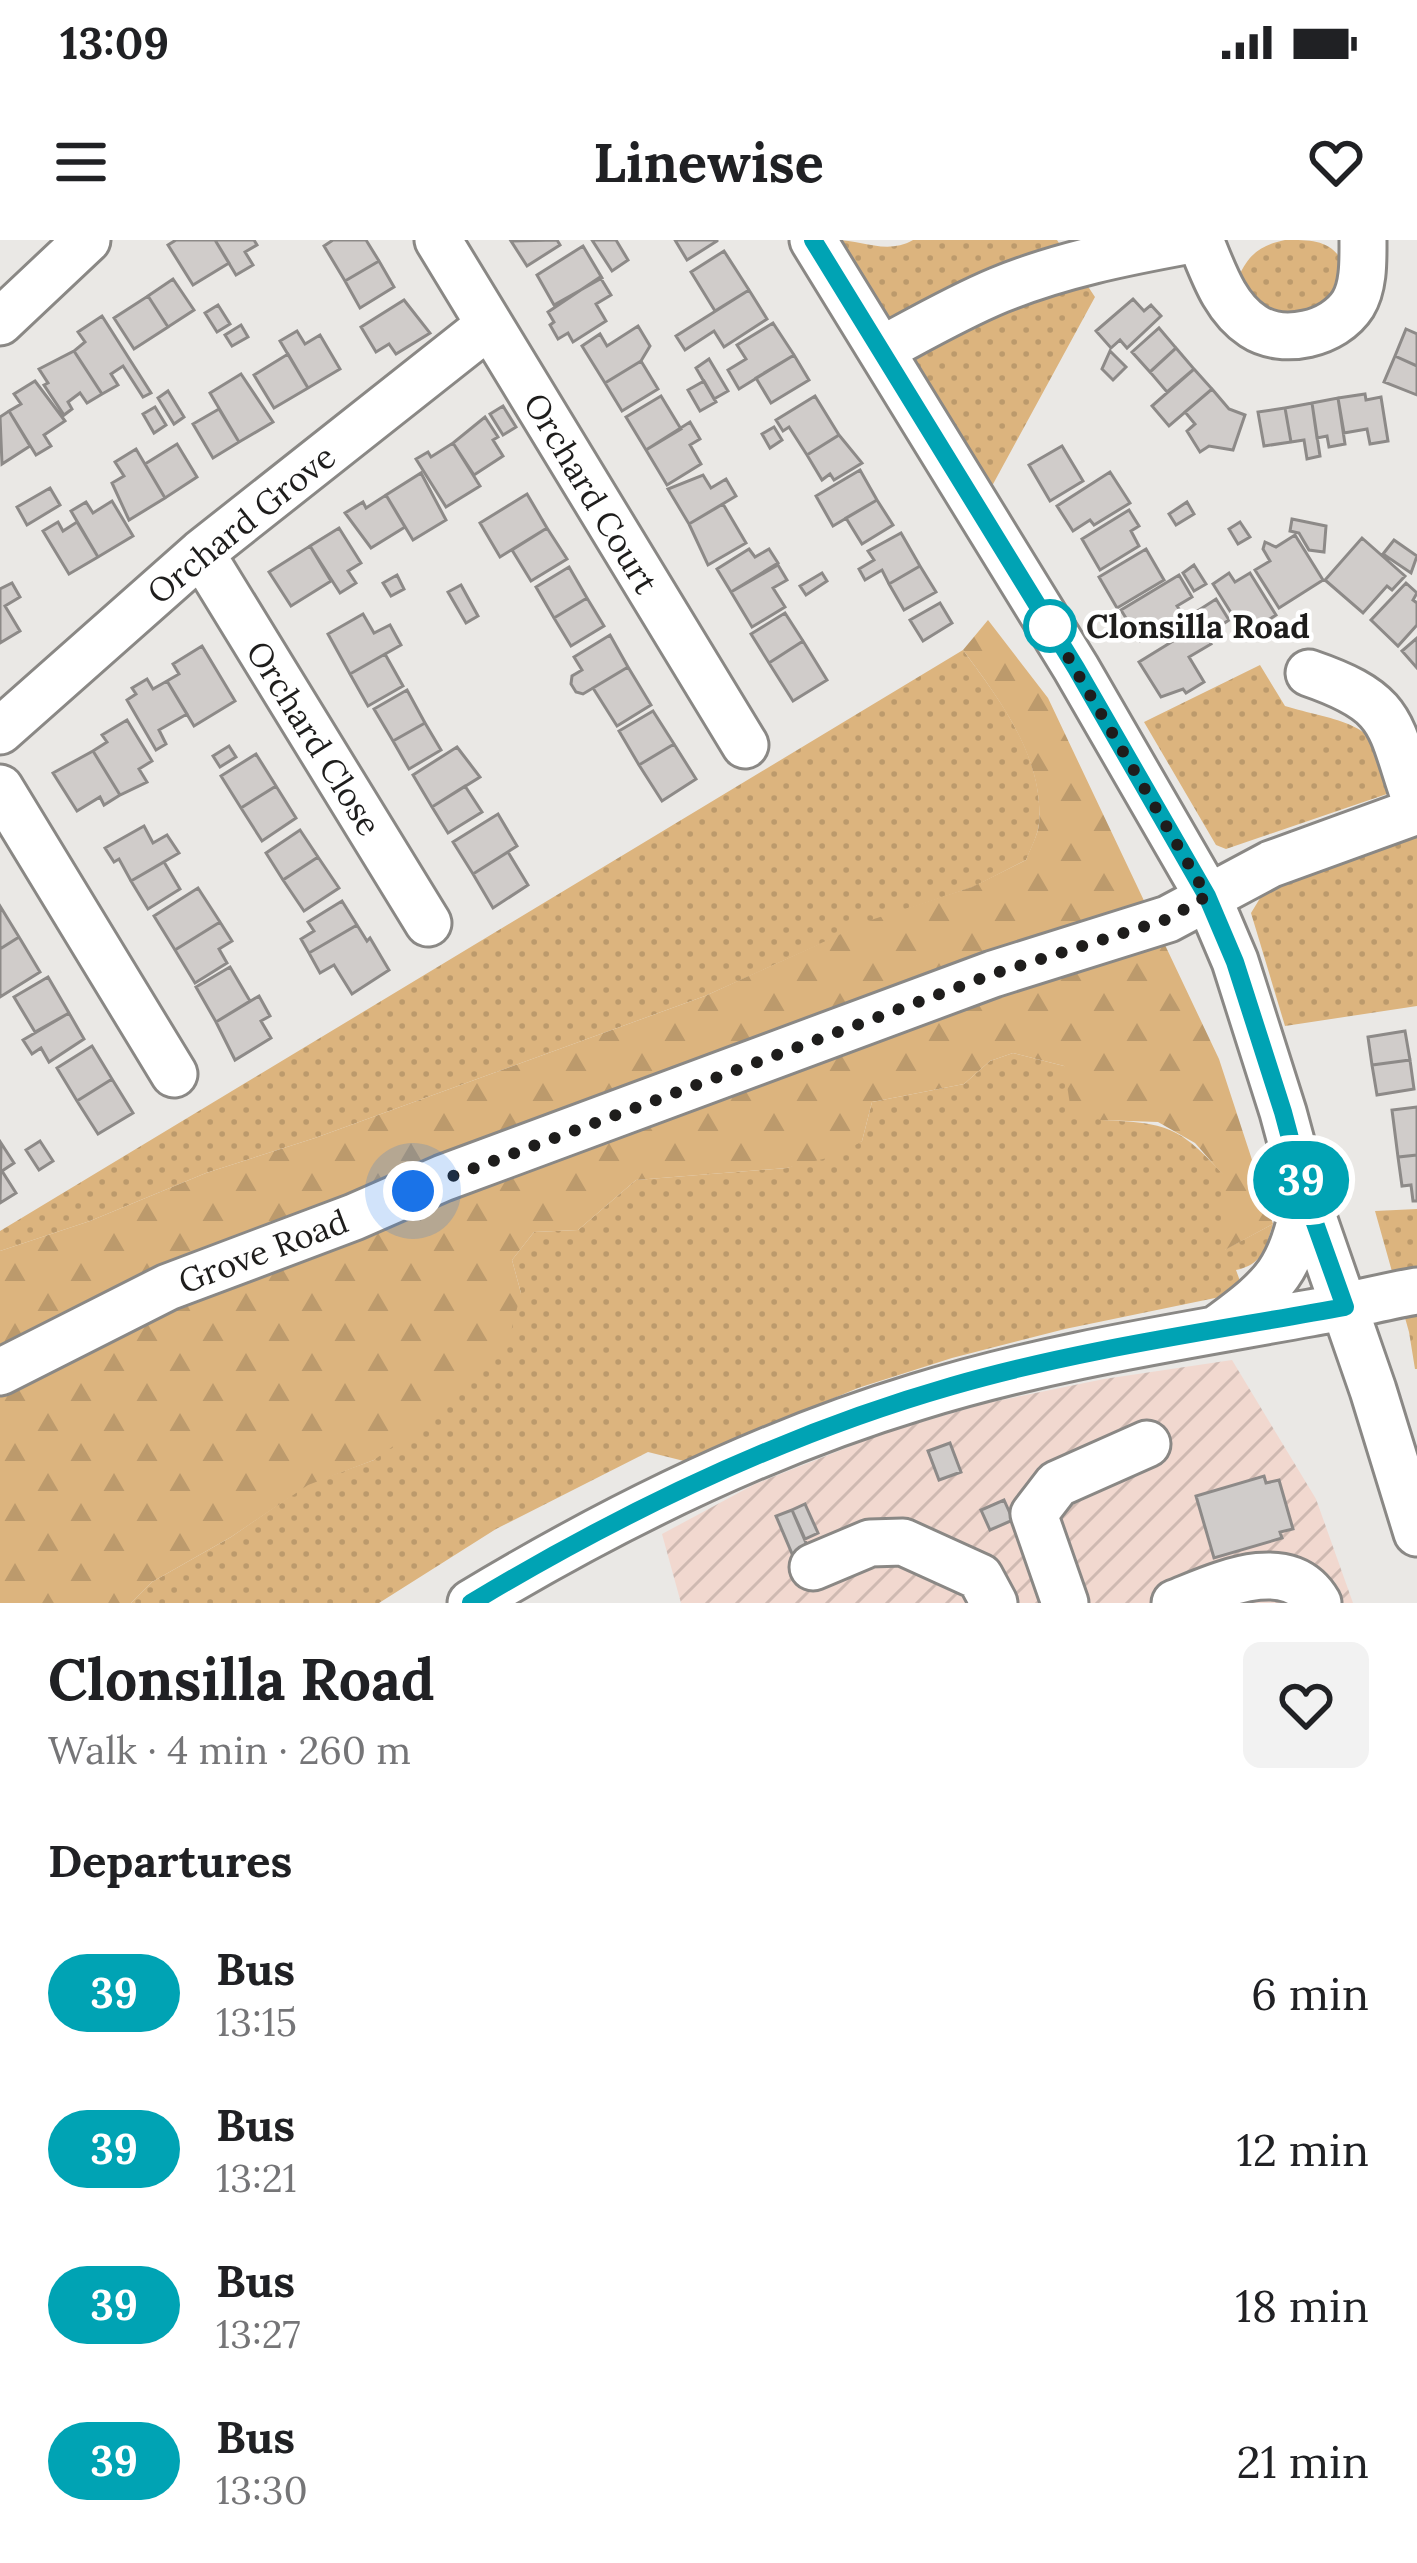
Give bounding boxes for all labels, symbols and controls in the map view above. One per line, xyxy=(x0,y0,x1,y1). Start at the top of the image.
text: 13:09 xyxy=(60,14,169,71)
text: Linewise xyxy=(593,128,824,197)
icon: menu xyxy=(48,129,114,195)
icon: heart xyxy=(1303,129,1369,195)
street label: Orchard Court xyxy=(515,385,667,601)
street label: Orchard Grove xyxy=(138,435,344,613)
marker: Clonsilla Road xyxy=(1025,601,1075,651)
place label: Clonsilla Road xyxy=(1086,605,1310,647)
street label: Orchard Close xyxy=(237,633,391,843)
line badge: 39 xyxy=(1247,1141,1355,1219)
text: 39 xyxy=(1277,1153,1325,1207)
your location xyxy=(383,1161,443,1221)
street label: Grove Road xyxy=(172,1200,354,1302)
button: heart xyxy=(1243,1642,1369,1768)
text: Clonsilla Road xyxy=(48,1643,435,1716)
text: Walk · 4 min · 260 m xyxy=(48,1725,411,1775)
text: Departures xyxy=(48,1832,292,1889)
text: Bus xyxy=(216,1940,295,1997)
text: 6 min xyxy=(1251,1965,1369,2022)
text: 39 xyxy=(90,1966,138,2020)
text: 13:15 xyxy=(216,1997,297,2047)
text: Bus xyxy=(216,2096,295,2153)
text: 12 min xyxy=(1236,2121,1369,2178)
text: 39 xyxy=(90,2122,138,2176)
text: 13:21 xyxy=(216,2153,297,2203)
text: Bus xyxy=(216,2252,295,2309)
text: 18 min xyxy=(1235,2277,1369,2334)
text: 39 xyxy=(90,2278,138,2332)
text: 13:27 xyxy=(216,2309,301,2359)
text: Bus xyxy=(216,2408,295,2465)
text: 21 min xyxy=(1236,2433,1369,2490)
text: 39 xyxy=(90,2434,138,2488)
text: 13:30 xyxy=(216,2465,308,2515)

